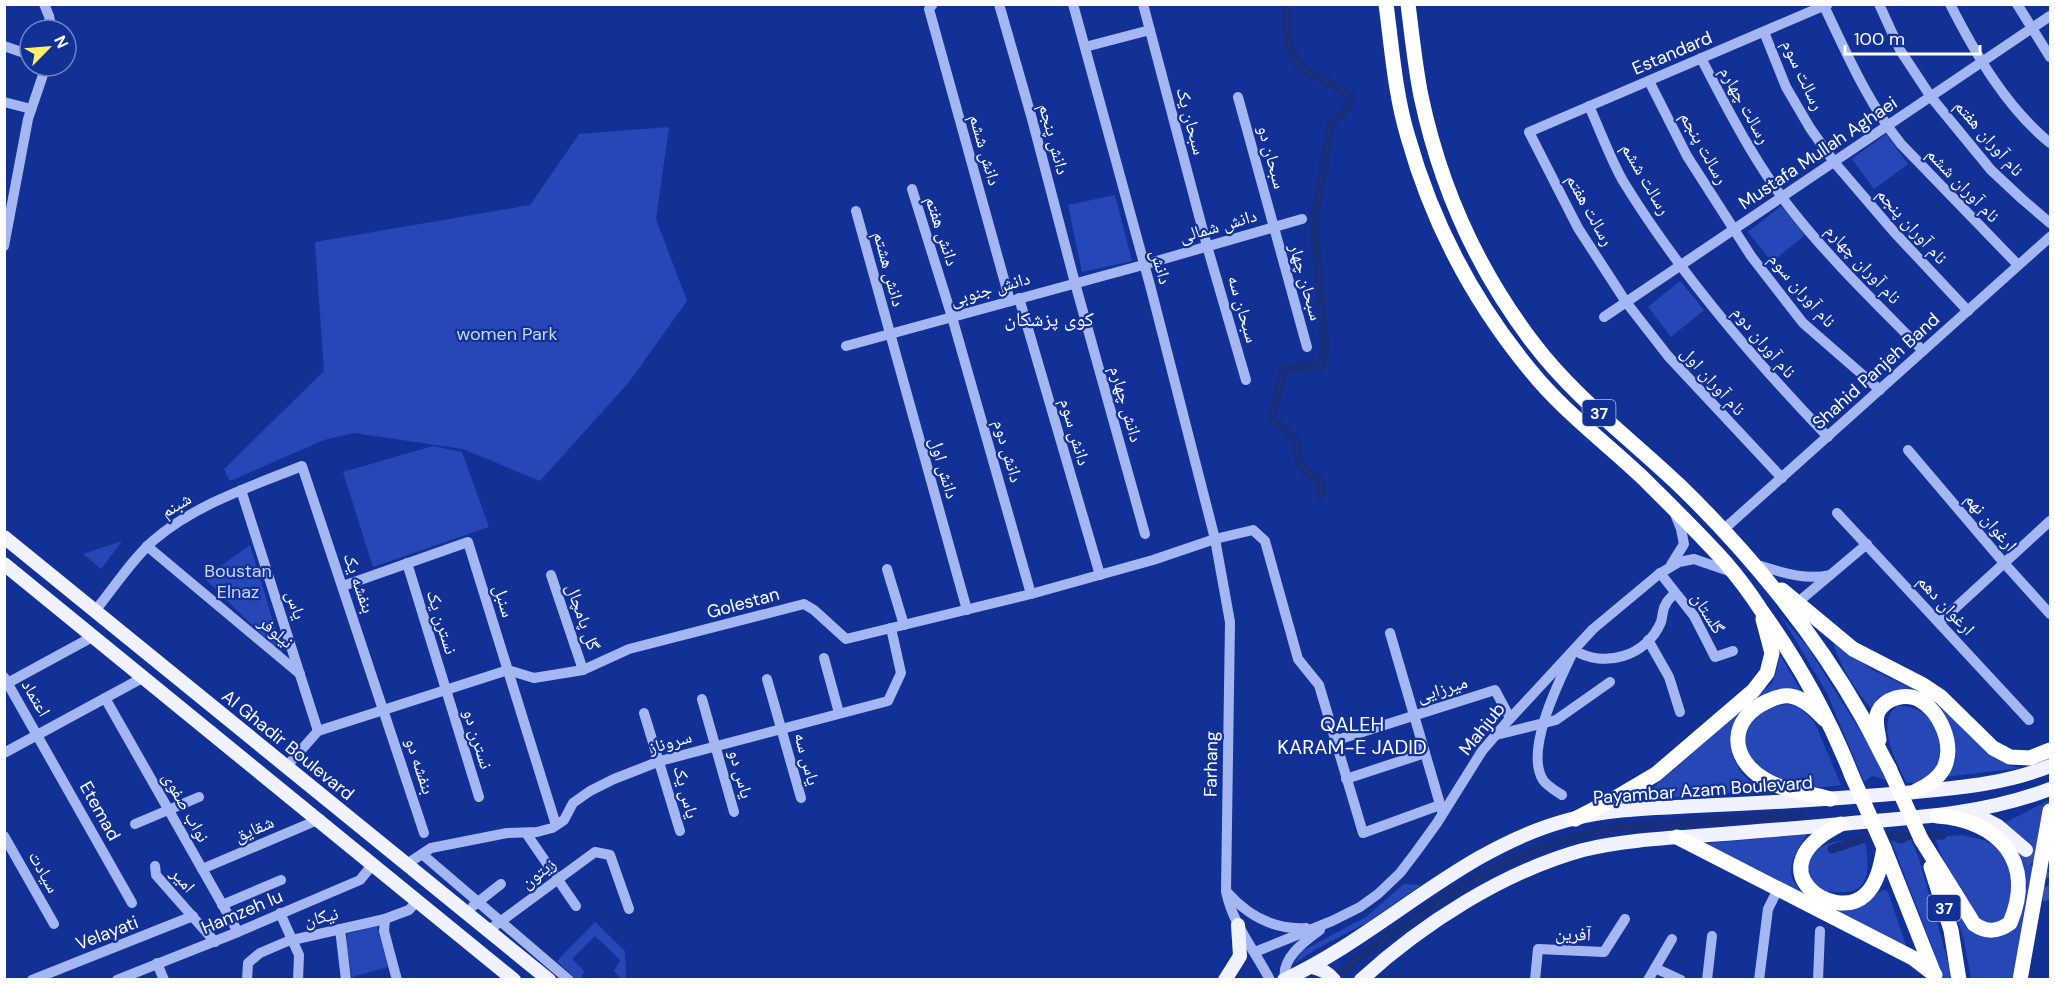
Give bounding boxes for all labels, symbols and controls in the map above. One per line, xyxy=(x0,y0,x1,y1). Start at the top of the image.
north arrow xyxy=(18,18,78,78)
scale bar xyxy=(1845,18,1980,56)
street label: Estandard xyxy=(1628,25,1716,81)
text: 100 m xyxy=(1854,27,1905,51)
text: N xyxy=(49,32,73,52)
street label: رسالت سوم xyxy=(1776,36,1830,114)
street label: رسالت چهارم xyxy=(1714,62,1776,148)
street label: سبحان یک xyxy=(1170,85,1212,157)
street label: Mustafa Mullah Aghaei xyxy=(1734,91,1902,215)
street label: نام آوران هفتم xyxy=(1949,94,2029,182)
street label: دانش پنجم xyxy=(1033,101,1075,177)
street label: رسالت پنجم xyxy=(1674,107,1734,189)
street label: دانش ششم xyxy=(963,112,1007,188)
street label: سبحان دو xyxy=(1252,123,1292,191)
street label: رسالت ششم xyxy=(1616,138,1676,220)
street label: نام آوران ششم xyxy=(1921,142,2005,228)
street label: رسالت هفتم xyxy=(1560,170,1620,250)
street label: نام آوران پنجم xyxy=(1871,183,1953,269)
street label: دانش هفتم xyxy=(919,193,965,269)
street label: دانش شمالی xyxy=(1176,203,1260,249)
street label: نام آوران چهارم xyxy=(1820,219,1906,309)
street label: دانش هشتم xyxy=(867,229,911,309)
street label: سبحان چهار xyxy=(1283,240,1328,323)
street label: دانش xyxy=(1145,247,1177,287)
street label: نام آوران سوم xyxy=(1763,248,1841,332)
street label: دانش جنوبی xyxy=(947,266,1033,312)
street label: سبحان سه xyxy=(1222,273,1264,345)
street label: نام آوران دوم xyxy=(1727,301,1801,383)
district label: کوی پزشکان xyxy=(1004,306,1094,332)
street label: Shahid Panjeh Band xyxy=(1807,307,1945,435)
park label: women Park xyxy=(457,322,558,346)
street label: نام آوران اول xyxy=(1675,341,1751,421)
street label: دانش چهارم xyxy=(1104,363,1148,445)
street label: دانش سوم xyxy=(1054,396,1096,468)
road number: 37 xyxy=(1582,400,1616,426)
street label: دانش دوم xyxy=(988,417,1028,485)
street label: دانش اول xyxy=(924,434,964,502)
street label: شبنم xyxy=(156,487,196,523)
street label: ارغوان نهم xyxy=(1959,488,2023,556)
street label: بنفشه یک xyxy=(338,550,380,616)
park label: Boustan Elnaz xyxy=(204,559,272,604)
street label: ارغوان دهم xyxy=(1912,570,1980,640)
street label: گل پامچال xyxy=(560,580,606,654)
street label: سنبل xyxy=(488,582,520,620)
street label: Golestan xyxy=(704,582,782,624)
street label: نسترن یک xyxy=(421,587,463,657)
street label: گلستان xyxy=(1686,587,1730,639)
street label: یاس xyxy=(280,588,312,622)
street label: نیلوفر xyxy=(253,610,299,654)
street label: میرزایی xyxy=(1414,670,1470,708)
street label: اعتماد xyxy=(16,675,56,721)
street label: Al Ghadir Boulevard xyxy=(217,684,359,806)
street label: Mahjub xyxy=(1453,698,1511,760)
street label: نسترن دو xyxy=(457,706,499,772)
district label: QALEH KARAM-E JADID xyxy=(1277,711,1427,760)
street label: سروناز xyxy=(645,724,694,760)
street label: یاس سه xyxy=(788,730,826,788)
street label: Farhang xyxy=(1198,731,1224,797)
street label: بنفشه دو xyxy=(400,735,440,797)
street label: یاس دو xyxy=(723,747,759,801)
street label: یاس یک xyxy=(667,763,705,821)
street label: نواب صفوی xyxy=(157,768,215,847)
street label: Payambar Azam Boulevard xyxy=(1592,770,1814,810)
street label: Etemad xyxy=(74,777,126,845)
street label: شقایق xyxy=(230,810,278,848)
street label: سیادت xyxy=(23,847,65,897)
street label: زیتون xyxy=(515,852,561,894)
street label: امیر xyxy=(165,861,201,898)
street label: Hamzeh lu xyxy=(198,884,286,940)
road number: 37 xyxy=(1928,895,1960,921)
street label: نیکان xyxy=(301,901,341,933)
street label: Velayati xyxy=(72,910,142,956)
street label: آفرین xyxy=(1555,921,1592,947)

